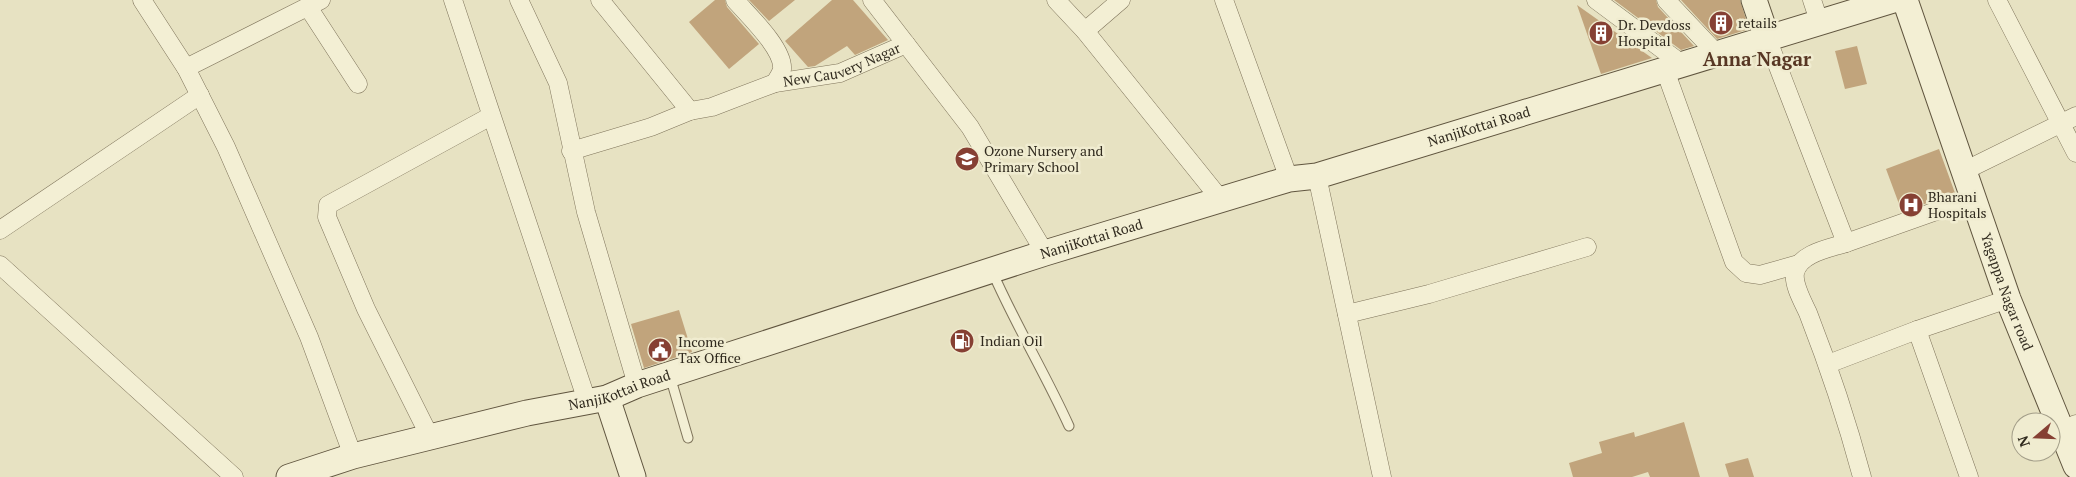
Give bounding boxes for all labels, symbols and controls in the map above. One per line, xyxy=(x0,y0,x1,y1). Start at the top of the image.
building icon: retails xyxy=(1708,10,1734,36)
place label: retails xyxy=(1738,13,1777,32)
place label: Dr. Devdoss Hospital xyxy=(1618,15,1691,50)
building icon: Dr. Devdoss Hospital xyxy=(1588,20,1614,46)
street label: New Cauvery Nagar xyxy=(782,37,904,91)
district label: Anna Nagar xyxy=(1703,46,1812,71)
street label: NanjiKottai Road xyxy=(1425,101,1533,151)
place label: Ozone Nursery and Primary School xyxy=(984,141,1104,176)
school or university icon: Ozone Nursery and Primary School xyxy=(954,146,980,172)
place label: Bharani Hospitals xyxy=(1928,187,1987,222)
hospital icon: Bharani Hospitals xyxy=(1898,192,1924,218)
street label: NanjiKottai Road xyxy=(1038,214,1145,263)
street label: Yagappa Nagar road xyxy=(1977,230,2038,353)
fuel station icon: Indian Oil xyxy=(949,328,975,354)
place label: Indian Oil xyxy=(980,331,1043,350)
place label: Income Tax Office xyxy=(678,332,741,367)
public building icon: Income Tax Office xyxy=(647,337,673,363)
street label: NanjiKottai Road xyxy=(567,365,673,414)
north arrow xyxy=(2011,412,2061,462)
text: N xyxy=(2012,433,2034,450)

